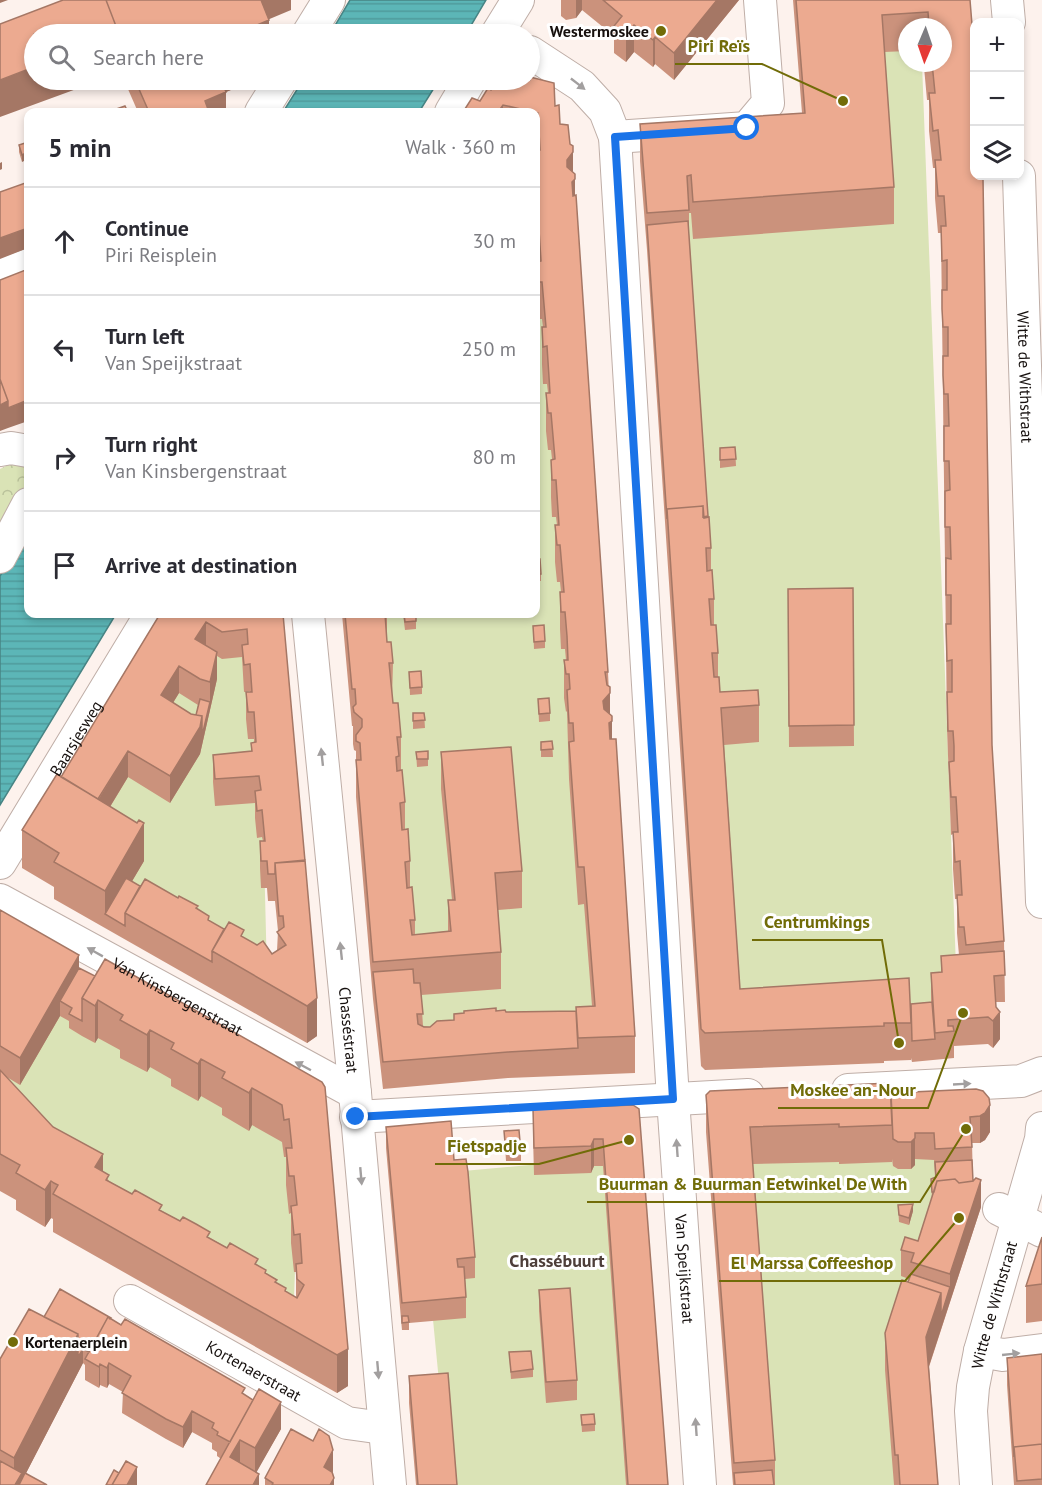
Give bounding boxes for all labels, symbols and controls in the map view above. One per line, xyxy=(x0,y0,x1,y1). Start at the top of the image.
north arrow xyxy=(898,18,952,72)
map controls xyxy=(970,18,1024,180)
button: + xyxy=(970,18,1024,72)
place label: Westermoskee xyxy=(550,21,649,41)
search box xyxy=(24,24,540,90)
marker: Westermoskee xyxy=(654,24,668,38)
callout: Piri Reïs xyxy=(675,28,762,64)
text: Piri Reïs xyxy=(688,34,751,57)
icon: search xyxy=(45,41,78,74)
text: Search here xyxy=(93,43,204,71)
button: − xyxy=(970,72,1024,126)
one-way arrow xyxy=(570,78,586,91)
route start xyxy=(733,114,759,140)
button: layers xyxy=(970,126,1024,180)
text: 5 min xyxy=(48,131,111,164)
text: Walk · 360 m xyxy=(405,134,516,160)
text: Continue xyxy=(105,214,189,242)
icon: ahead xyxy=(48,225,81,258)
text: 30 m xyxy=(473,228,516,254)
text: Piri Reisplein xyxy=(105,242,217,268)
street label: Witte de Withstraat xyxy=(1013,311,1037,444)
text: Turn left xyxy=(105,322,185,350)
icon: left xyxy=(48,333,81,366)
text: 250 m xyxy=(462,336,516,362)
text: Van Speijkstraat xyxy=(105,350,242,376)
text: Turn right xyxy=(105,430,197,458)
icon: right xyxy=(48,441,81,474)
text: 80 m xyxy=(473,444,516,470)
text: Van Kinsbergenstraat xyxy=(105,458,287,484)
icon: arrive xyxy=(48,549,81,582)
text: Arrive at destination xyxy=(105,551,297,579)
street label: Baarsjesweg xyxy=(45,697,106,780)
one-way arrow xyxy=(317,748,327,767)
callout: Centrumkings xyxy=(752,904,882,940)
text: Centrumkings xyxy=(764,910,870,933)
one-way arrow xyxy=(336,942,346,961)
one-way arrow xyxy=(87,947,104,957)
street label: Van Kinsbergenstraat xyxy=(108,952,247,1040)
street label: Chasséstraat xyxy=(335,986,363,1075)
one-way arrow xyxy=(294,1061,311,1071)
callout: Moskee an-Nour xyxy=(778,1072,928,1108)
text: Moskee an-Nour xyxy=(790,1078,917,1101)
one-way arrow xyxy=(953,1079,972,1088)
route end xyxy=(342,1103,368,1129)
callout: Fietspadje xyxy=(435,1128,539,1164)
text: Fietspadje xyxy=(447,1134,527,1157)
one-way arrow xyxy=(672,1139,682,1158)
one-way arrow xyxy=(356,1166,366,1185)
callout: Buurman & Buurman Eetwinkel De With xyxy=(587,1166,920,1202)
text: Buurman & Buurman Eetwinkel De With xyxy=(599,1172,907,1195)
street label: Van Speijkstraat xyxy=(671,1212,699,1325)
street label: Witte de Withstraat xyxy=(967,1238,1021,1371)
callout: El Marssa Coffeeshop xyxy=(719,1245,905,1281)
district label: Chassébuurt xyxy=(509,1249,605,1272)
text: El Marssa Coffeeshop xyxy=(731,1251,894,1274)
place label: Kortenaerplein xyxy=(25,1332,127,1352)
marker: Kortenaerplein xyxy=(6,1335,20,1349)
street label: Kortenaerstraat xyxy=(203,1336,305,1406)
one-way arrow xyxy=(1002,1349,1021,1359)
one-way arrow xyxy=(373,1360,383,1379)
one-way arrow xyxy=(692,1417,701,1436)

